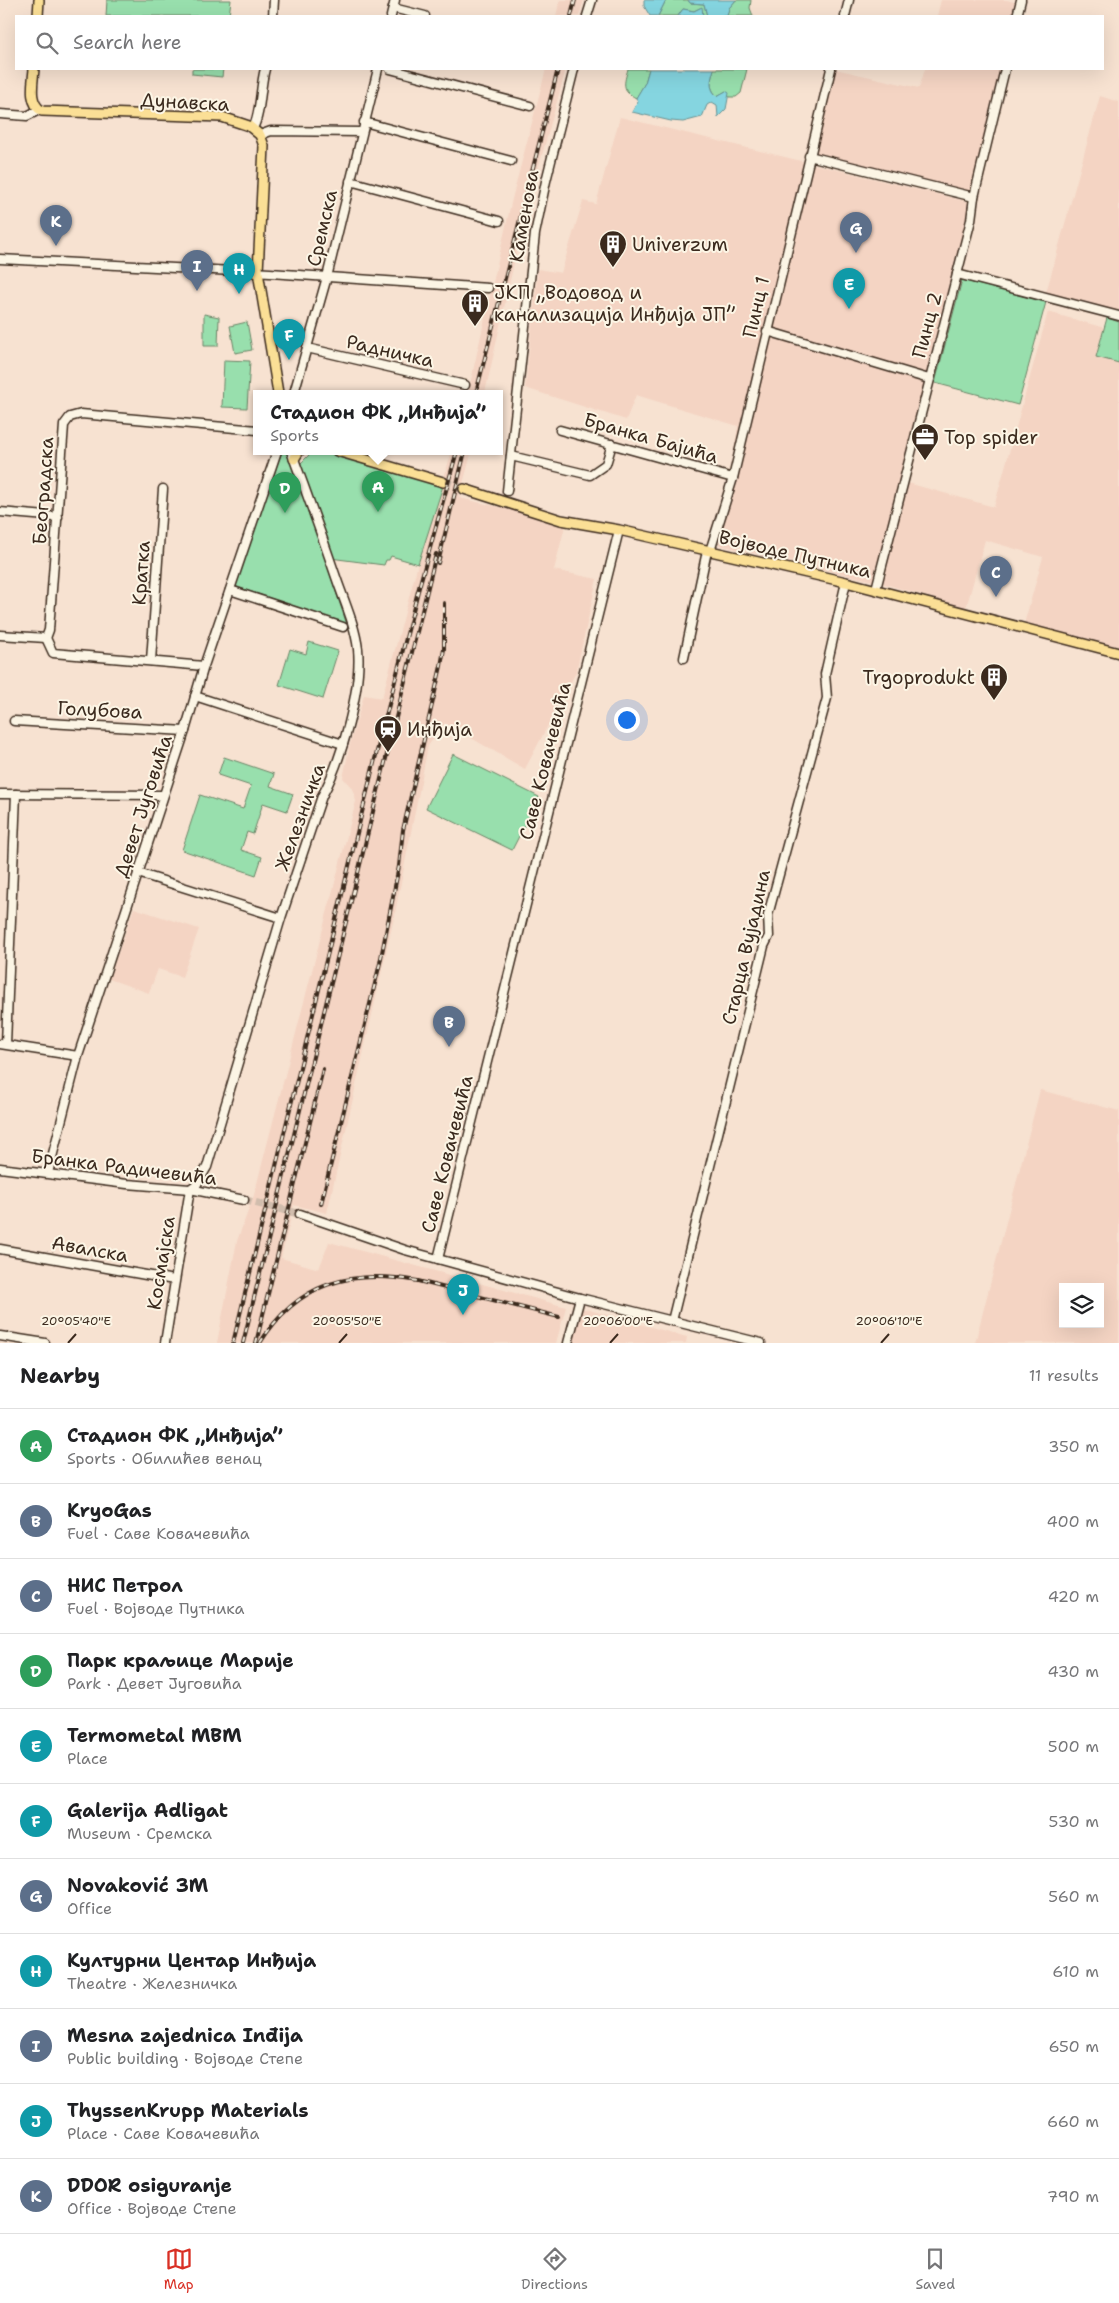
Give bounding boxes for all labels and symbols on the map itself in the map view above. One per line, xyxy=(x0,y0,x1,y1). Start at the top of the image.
street label: Дунавска xyxy=(140,87,230,117)
street label: Каменова xyxy=(504,168,544,264)
street label: Сремска xyxy=(301,187,343,269)
pin: K xyxy=(40,205,72,246)
pin: G xyxy=(840,212,872,253)
building icon: Univerzum xyxy=(598,229,628,268)
place label: Univerzum xyxy=(632,232,728,257)
pin: I xyxy=(181,250,213,291)
pin: H xyxy=(223,253,255,294)
pin: E xyxy=(833,268,865,309)
street label: Пинц 1 xyxy=(737,274,775,340)
place label: ЈКП „Водовод и канализација Инђија ЈП” xyxy=(494,280,736,327)
building icon: ЈКП „Водовод и канализација Инђија ЈП” xyxy=(460,288,490,327)
street label: Пинц 2 xyxy=(906,289,948,361)
pin: F xyxy=(273,319,305,360)
street label: Радничка xyxy=(344,329,436,373)
street label: Бранка Бајића xyxy=(581,407,721,469)
office icon: Top spider xyxy=(910,422,940,461)
place label: Top spider xyxy=(944,425,1038,450)
street label: Београдска xyxy=(27,436,59,546)
pin: A xyxy=(362,471,394,512)
pin: D xyxy=(269,472,301,513)
street label: Војводе Путника xyxy=(716,524,874,584)
street label: Кратка xyxy=(126,540,156,606)
pin: C xyxy=(980,556,1012,597)
building icon: Trgoprodukt xyxy=(979,662,1009,701)
place label: Trgoprodukt xyxy=(862,665,975,690)
street label: Саве Ковачевића xyxy=(513,679,577,842)
street label: Голубова xyxy=(57,695,143,725)
your location xyxy=(614,707,640,733)
station icon: Инђија xyxy=(373,714,403,753)
place label: Инђија xyxy=(407,717,472,742)
street label: Девет Југовића xyxy=(108,731,178,880)
street label: Железничка xyxy=(269,760,331,874)
street label: Старца Вујадина xyxy=(716,867,776,1027)
pin: B xyxy=(433,1006,465,1047)
street label: Саве Ковачевића xyxy=(415,1072,479,1235)
street label: Бранка Радичевића xyxy=(30,1143,218,1191)
street label: Космајска xyxy=(141,1214,181,1312)
street label: Авалска xyxy=(50,1230,130,1268)
pin: J xyxy=(447,1274,479,1315)
text: 20°05'40"E xyxy=(41,1313,111,1329)
text: 20°05'50"E xyxy=(312,1313,382,1329)
text: 20°06'00"E xyxy=(583,1313,653,1329)
text: 20°06'10"E xyxy=(856,1313,922,1329)

